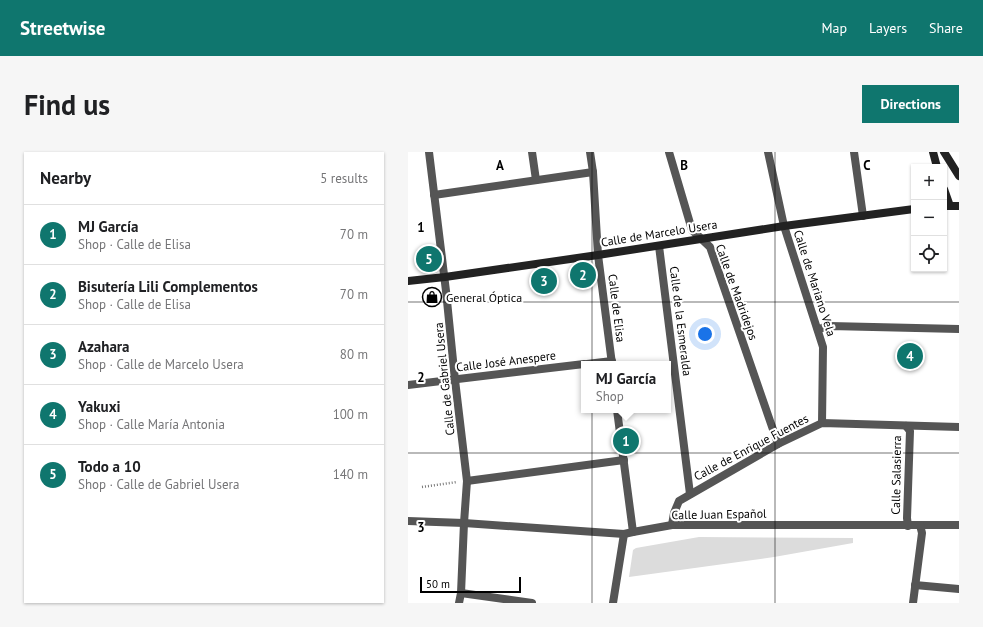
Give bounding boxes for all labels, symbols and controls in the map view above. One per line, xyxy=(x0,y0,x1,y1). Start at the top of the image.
text: Streetwise xyxy=(20,16,105,40)
text: Map xyxy=(821,19,847,37)
text: Layers xyxy=(869,19,907,37)
text: Share xyxy=(929,19,963,37)
button: Directions xyxy=(862,85,959,123)
text: Find us xyxy=(24,86,110,123)
text: A xyxy=(496,157,504,174)
text: B xyxy=(680,157,688,174)
text: C xyxy=(863,157,871,174)
map controls xyxy=(911,164,947,272)
button: + xyxy=(911,164,947,200)
text: Nearby xyxy=(40,167,91,189)
text: 5 results xyxy=(320,170,368,187)
button: − xyxy=(911,200,947,236)
street label: Calle de Marcelo Usera xyxy=(600,216,718,250)
text: MJ García xyxy=(78,217,138,236)
text: 1 xyxy=(417,219,425,236)
text: 1 xyxy=(49,226,57,243)
text: 70 m xyxy=(340,226,368,243)
street label: Calle de Mariano Vela xyxy=(791,228,839,338)
text: Shop · Calle de Elisa xyxy=(78,236,191,253)
button: locate xyxy=(911,236,947,272)
street label: Calle de Madridejos xyxy=(713,242,761,342)
pin: 5 xyxy=(416,244,442,274)
pin: 2 xyxy=(570,260,596,290)
street label: Calle de la Esmeralda xyxy=(667,265,695,377)
pin: 3 xyxy=(531,266,557,296)
street label: Calle de Elisa xyxy=(605,273,629,343)
text: Bisutería Lili Complementos xyxy=(78,277,258,296)
text: 2 xyxy=(49,286,57,303)
text: 70 m xyxy=(340,286,368,303)
shop icon: General Óptica xyxy=(421,286,443,308)
place label: General Óptica xyxy=(446,290,522,305)
text: Shop · Calle de Elisa xyxy=(78,296,191,313)
street label: Calle de Gabriel Usera xyxy=(431,322,457,436)
your location xyxy=(695,324,715,344)
text: Azahara xyxy=(78,337,130,356)
pin: 4 xyxy=(897,341,923,371)
text: 3 xyxy=(49,346,57,363)
text: 80 m xyxy=(340,346,368,363)
street label: Calle José Anespere xyxy=(455,347,557,375)
text: Shop · Calle de Marcelo Usera xyxy=(78,356,244,373)
popup xyxy=(581,361,671,413)
text: 2 xyxy=(417,369,425,386)
text: MJ García xyxy=(596,369,656,388)
text: Shop xyxy=(596,388,624,405)
text: Yakuxi xyxy=(78,397,121,416)
text: 4 xyxy=(49,406,57,423)
text: 100 m xyxy=(333,406,368,423)
street label: Calle de Enrique Fuentes xyxy=(691,410,811,484)
text: Shop · Calle María Antonia xyxy=(78,416,225,433)
pin: 1 xyxy=(613,426,639,456)
street label: Calle Salasierra xyxy=(888,435,904,515)
text: Todo a 10 xyxy=(78,457,141,476)
text: 5 xyxy=(49,466,57,483)
text: 140 m xyxy=(333,466,368,483)
text: Shop · Calle de Gabriel Usera xyxy=(78,476,239,493)
street label: Calle Juan Español xyxy=(671,506,767,522)
text: 3 xyxy=(417,519,425,536)
scale bar xyxy=(420,575,521,594)
text: 50 m xyxy=(426,577,450,591)

